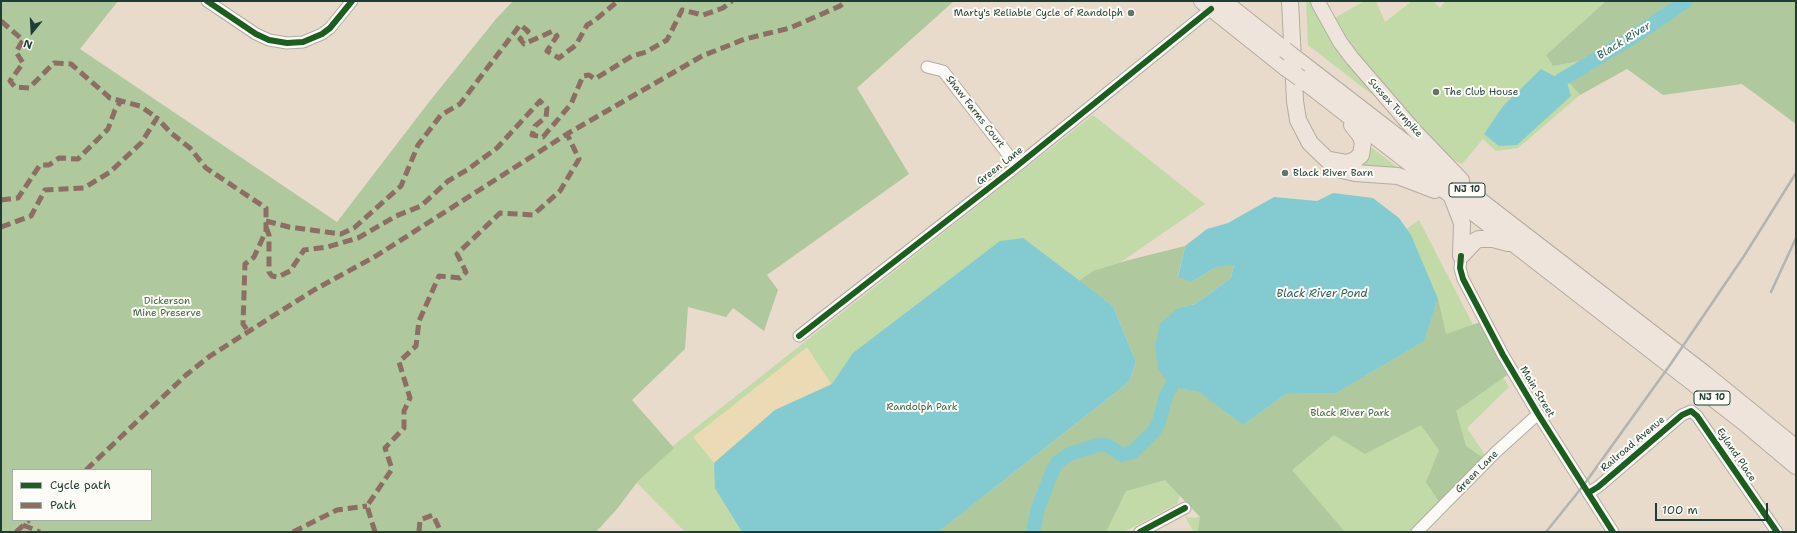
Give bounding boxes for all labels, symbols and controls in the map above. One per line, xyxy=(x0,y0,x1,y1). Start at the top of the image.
place label: Marty's Reliable Cycle of Randolph xyxy=(954,7,1123,19)
marker: Marty's Reliable Cycle of Randolph xyxy=(1126,8,1136,18)
north arrow xyxy=(12,12,52,52)
water label: Black River xyxy=(1595,19,1653,63)
text: N xyxy=(22,35,35,52)
street label: Shaw Farms Court xyxy=(943,73,1007,151)
street label: Sussex Turnpike xyxy=(1365,76,1425,140)
place label: The Club House xyxy=(1444,86,1518,98)
marker: The Club House xyxy=(1431,87,1441,97)
street label: Green Lane xyxy=(974,144,1026,188)
place label: Black River Barn xyxy=(1293,167,1373,179)
marker: Black River Barn xyxy=(1280,168,1290,178)
road number: NJ 10 xyxy=(1449,183,1485,197)
water label: Black River Pond xyxy=(1277,287,1367,301)
park label: Dickerson Mine Preserve xyxy=(133,295,201,318)
street label: Main Street xyxy=(1517,364,1557,420)
road number: NJ 10 xyxy=(1694,391,1730,405)
park label: Randolph Park xyxy=(886,401,958,413)
park label: Black River Park xyxy=(1310,407,1390,419)
street label: Railroad Avenue xyxy=(1599,414,1667,474)
street label: Eyland Place xyxy=(1714,426,1758,484)
street label: Green Lane xyxy=(1453,448,1501,496)
legend xyxy=(12,469,152,521)
text: Cycle path xyxy=(50,477,111,493)
scale bar xyxy=(1657,495,1770,521)
text: Path xyxy=(50,497,76,513)
text: 100 m xyxy=(1662,502,1698,518)

